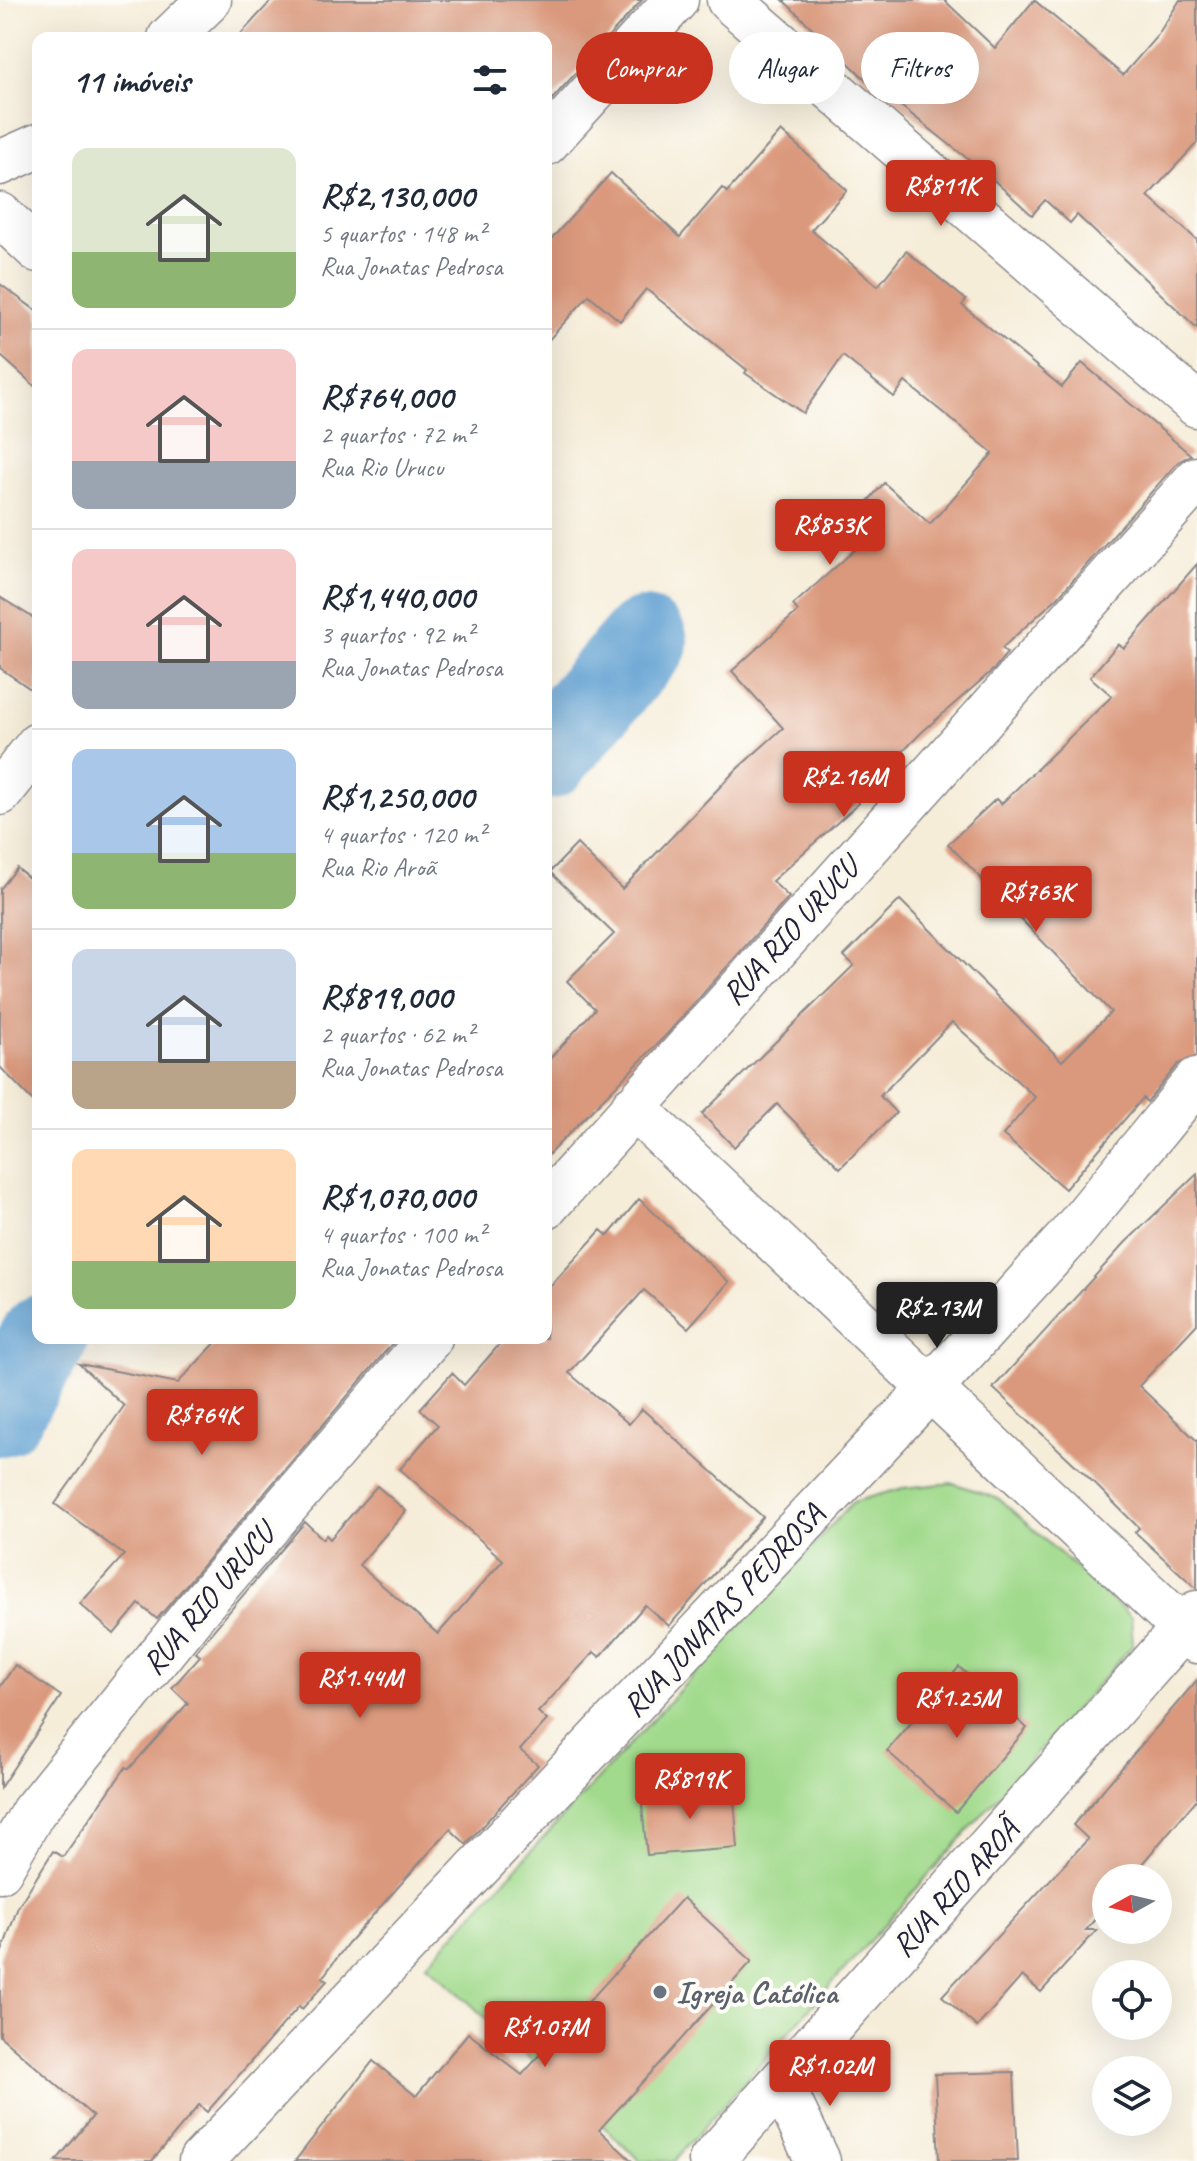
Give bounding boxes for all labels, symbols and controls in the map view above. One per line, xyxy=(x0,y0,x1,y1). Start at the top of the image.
chip: Comprar xyxy=(576,32,713,104)
chip: Alugar xyxy=(729,32,845,104)
chip: Filtros xyxy=(861,32,979,104)
icon: filters xyxy=(468,58,512,102)
text: 11 imóveis xyxy=(72,59,190,102)
pin: R$811K xyxy=(876,160,1006,228)
text: R$811K xyxy=(904,169,978,202)
text: R$2,130,000 xyxy=(320,174,474,217)
icon: home xyxy=(136,180,232,276)
text: 5 quartos · 148 m² xyxy=(320,217,485,250)
text: Rua Jonatas Pedrosa xyxy=(320,250,502,283)
text: R$764,000 xyxy=(320,375,453,418)
icon: home xyxy=(136,381,232,477)
text: 2 quartos · 72 m² xyxy=(320,418,474,451)
text: Rua Rio Urucu xyxy=(320,451,443,484)
pin: R$853K xyxy=(765,499,895,567)
text: R$853K xyxy=(793,508,867,541)
text: R$1,440,000 xyxy=(320,575,474,618)
icon: home xyxy=(136,581,232,677)
text: 3 quartos · 92 m² xyxy=(320,618,474,651)
text: Rua Jonatas Pedrosa xyxy=(320,651,502,684)
pin: R$2.16M xyxy=(770,751,918,819)
text: R$2.16M xyxy=(801,760,887,793)
text: R$1,250,000 xyxy=(320,775,474,818)
icon: home xyxy=(136,781,232,877)
text: 4 quartos · 120 m² xyxy=(320,818,485,851)
street label: RUA RIO URUCU xyxy=(713,844,871,1014)
text: Rua Rio Aroã xyxy=(320,851,436,884)
pin: R$763K xyxy=(971,866,1101,934)
text: R$763K xyxy=(999,875,1073,908)
text: R$819,000 xyxy=(320,975,452,1018)
icon: home xyxy=(136,981,232,1077)
text: 2 quartos · 62 m² xyxy=(320,1018,474,1051)
text: Rua Jonatas Pedrosa xyxy=(320,1051,502,1084)
text: R$1,070,000 xyxy=(320,1175,474,1218)
icon: home xyxy=(136,1181,232,1277)
text: 4 quartos · 100 m² xyxy=(320,1218,485,1251)
text: Rua Jonatas Pedrosa xyxy=(320,1251,502,1284)
pin: R$2.13M xyxy=(863,1282,1011,1350)
text: R$2.13M xyxy=(894,1291,980,1324)
pin: R$764K xyxy=(137,1389,267,1457)
text: R$764K xyxy=(165,1398,239,1431)
street label: RUA JONATAS PEDROSA xyxy=(613,1494,833,1726)
street label: RUA RIO URUCU xyxy=(133,1511,287,1683)
pin: R$1.44M xyxy=(286,1652,434,1720)
text: R$1.44M xyxy=(317,1661,403,1694)
pin: R$1.25M xyxy=(883,1672,1031,1740)
text: R$1.25M xyxy=(915,1681,999,1714)
pin: R$819K xyxy=(625,1753,755,1821)
text: R$819K xyxy=(653,1762,727,1795)
street label: RUA RIO AROÃ xyxy=(882,1806,1032,1965)
north arrow xyxy=(1092,1864,1172,1944)
map controls xyxy=(1092,1864,1172,2136)
button: locate xyxy=(1092,1960,1172,2040)
place label: Igreja Católica xyxy=(676,1972,840,2013)
marker: Igreja Católica xyxy=(651,1983,669,2001)
pin: R$1.07M xyxy=(471,2001,619,2069)
text: R$1.07M xyxy=(503,2010,587,2043)
pin: R$1.02M xyxy=(756,2040,904,2108)
text: R$1.02M xyxy=(787,2049,873,2082)
button: layers xyxy=(1092,2056,1172,2136)

